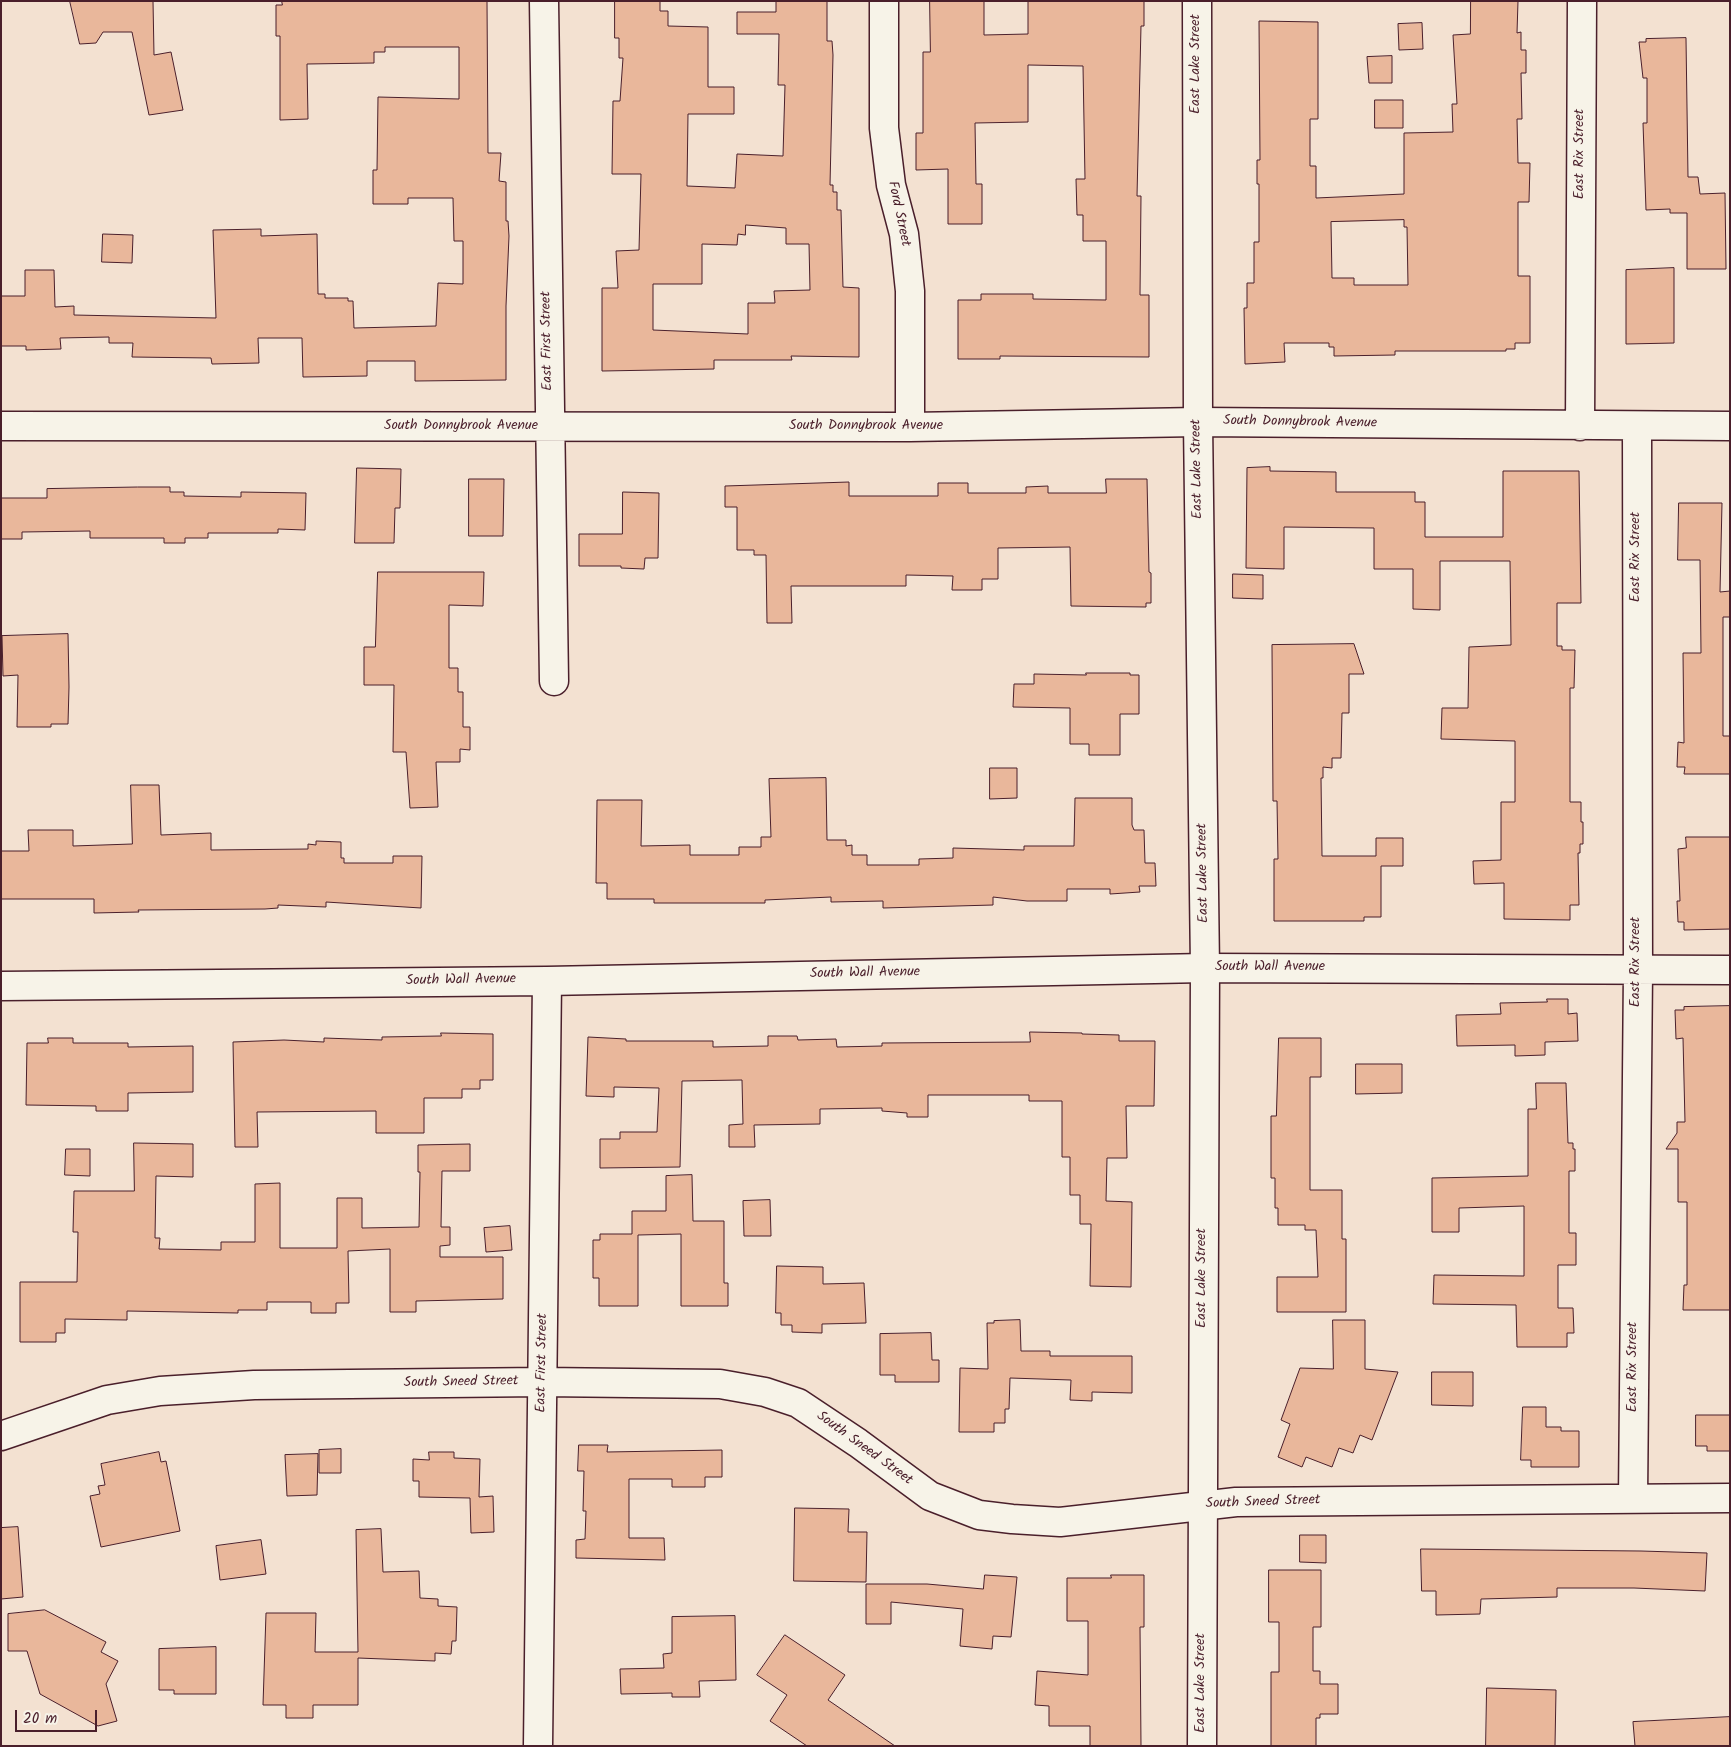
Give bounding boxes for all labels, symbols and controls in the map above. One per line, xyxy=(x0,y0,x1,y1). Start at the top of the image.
street label: East Lake Street xyxy=(1189,14,1205,114)
street label: East Rix Street xyxy=(1573,109,1589,199)
street label: Ford Street xyxy=(883,180,913,248)
street label: East First Street xyxy=(539,291,557,391)
street label: South Donnybrook Avenue xyxy=(1223,413,1377,433)
street label: South Donnybrook Avenue xyxy=(384,419,538,435)
street label: South Donnybrook Avenue xyxy=(789,419,943,435)
street label: East Lake Street xyxy=(1189,419,1207,519)
street label: East Rix Street xyxy=(1629,512,1645,602)
street label: East Lake Street xyxy=(1195,823,1213,923)
street label: East Rix Street xyxy=(1629,917,1645,1007)
street label: South Wall Avenue xyxy=(1215,960,1325,976)
street label: South Wall Avenue xyxy=(810,965,920,983)
street label: South Wall Avenue xyxy=(406,972,516,990)
street label: East Lake Street xyxy=(1195,1228,1211,1328)
street label: East First Street xyxy=(534,1313,552,1413)
street label: East Rix Street xyxy=(1626,1322,1642,1412)
street label: South Sneed Street xyxy=(404,1374,518,1392)
street label: South Sneed Street xyxy=(813,1409,915,1489)
street label: South Sneed Street xyxy=(1205,1493,1321,1513)
street label: East Lake Street xyxy=(1194,1633,1210,1733)
scale bar xyxy=(18,1700,100,1732)
text: 20 m xyxy=(23,1707,57,1731)

